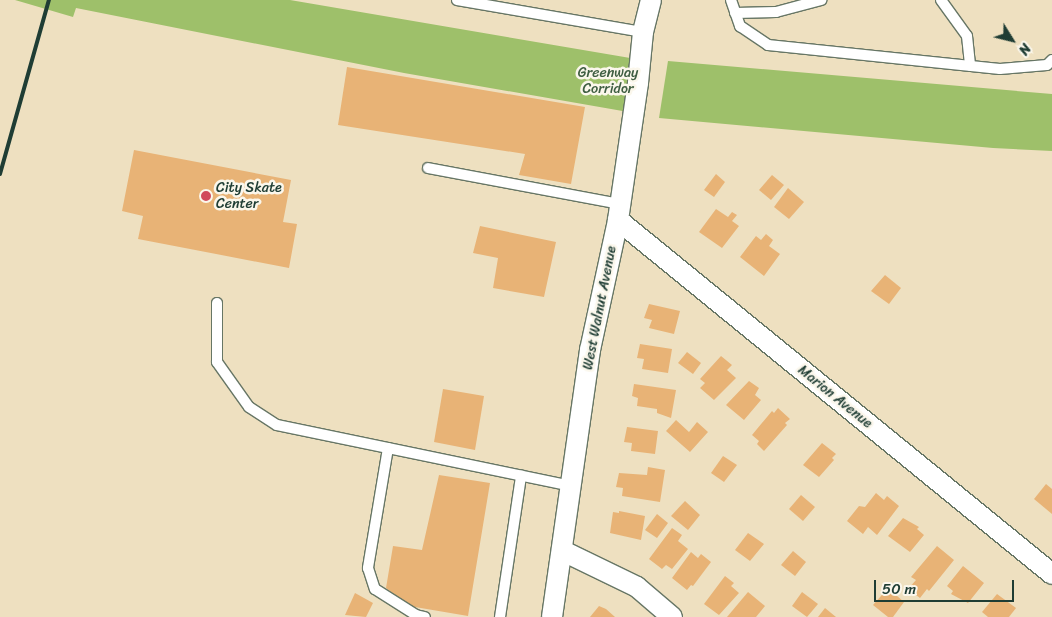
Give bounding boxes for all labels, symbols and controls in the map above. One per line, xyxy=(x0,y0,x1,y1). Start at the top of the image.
north arrow xyxy=(987,15,1037,65)
text: N xyxy=(1012,38,1038,60)
park label: Greenway Corridor xyxy=(578,65,638,98)
place label: City Skate Center xyxy=(216,180,282,212)
marker: City Skate Center xyxy=(200,190,212,202)
street label: West Walnut Avenue xyxy=(580,245,620,371)
street label: Marion Avenue xyxy=(794,362,876,432)
scale bar xyxy=(877,570,1017,602)
text: 50 m xyxy=(882,576,916,602)

